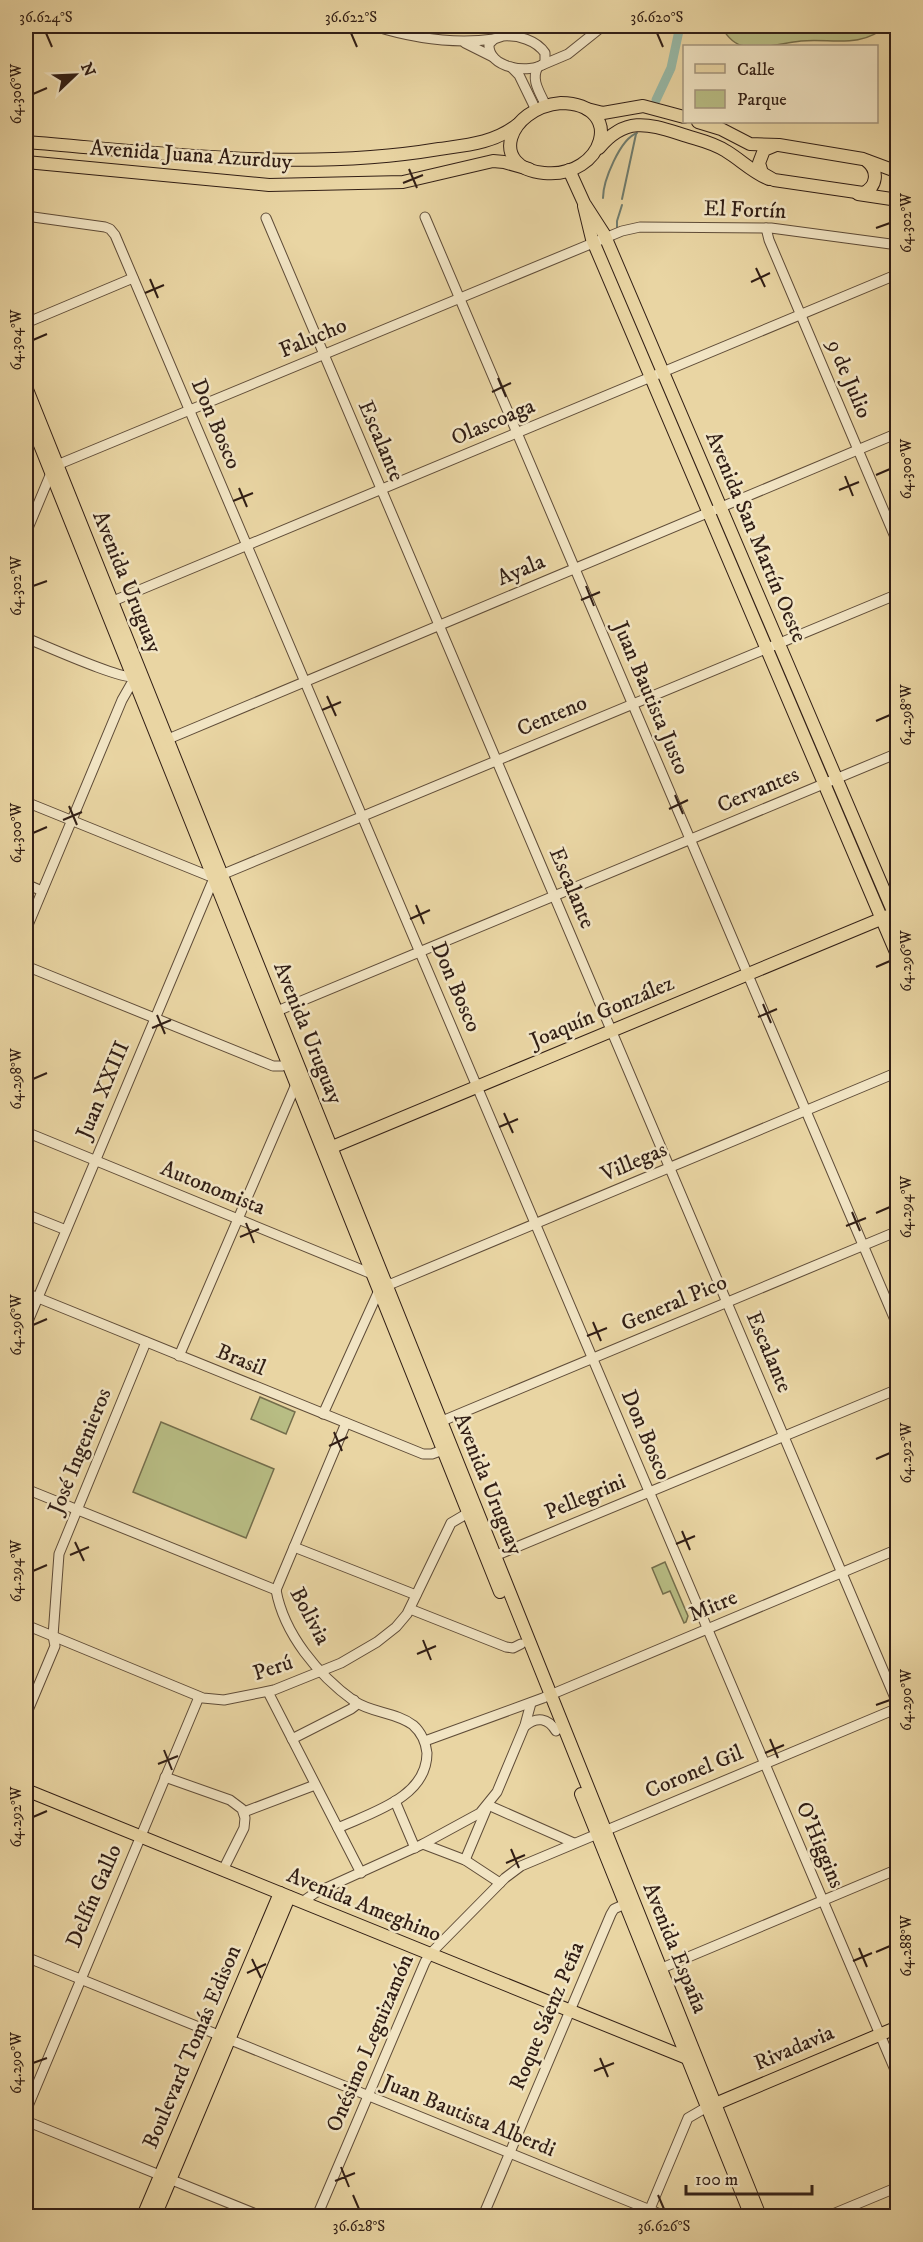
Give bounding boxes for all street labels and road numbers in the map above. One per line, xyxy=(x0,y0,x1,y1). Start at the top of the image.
street label: Avenida Juana Azurduy xyxy=(89,134,294,176)
street label: El Fortín xyxy=(703,195,787,225)
street label: Falucho xyxy=(275,312,351,364)
street label: 9 de Julio xyxy=(820,335,878,422)
street label: Don Bosco xyxy=(185,375,247,473)
street label: Olascoaga xyxy=(447,392,540,452)
street label: Escalante xyxy=(352,396,410,486)
street label: Avenida San Martín Oeste xyxy=(699,428,813,646)
street label: Avenida Uruguay xyxy=(86,507,168,657)
street label: Ayala xyxy=(493,548,550,592)
street label: Juan Bautista Justo xyxy=(606,616,695,779)
street label: Centeno xyxy=(513,689,591,743)
street label: Cervantes xyxy=(713,761,803,819)
street label: Escalante xyxy=(543,843,601,933)
street label: Don Bosco xyxy=(425,938,487,1036)
street label: Avenida Uruguay xyxy=(267,958,349,1108)
street label: Joaquín González xyxy=(524,969,678,1055)
street label: Juan XXIII xyxy=(70,1037,136,1145)
street label: Villegas xyxy=(596,1136,671,1188)
street label: Autonomista xyxy=(157,1155,270,1221)
street label: General Pico xyxy=(617,1269,731,1337)
street label: Escalante xyxy=(740,1307,798,1397)
street label: Brasil xyxy=(212,1338,270,1382)
street label: José Ingenieros xyxy=(42,1384,117,1520)
street label: Don Bosco xyxy=(615,1386,677,1484)
street label: Avenida Uruguay xyxy=(447,1409,529,1559)
street label: Pellegrini xyxy=(540,1468,630,1526)
street label: Bolivia xyxy=(284,1582,337,1650)
street label: Mitre xyxy=(685,1584,741,1628)
street label: Perú xyxy=(250,1649,296,1687)
street label: Coronel Gil xyxy=(641,1739,747,1805)
street label: O'Higgins xyxy=(790,1798,850,1892)
street label: Delfín Gallo xyxy=(60,1840,128,1952)
street label: Avenida Ameghino xyxy=(283,1862,445,1948)
street label: Avenida España xyxy=(637,1879,714,2018)
street label: Roque Sáenz Peña xyxy=(504,1937,591,2094)
street label: Boulevard Tomás Edison xyxy=(137,1941,247,2153)
street label: Onésimo Leguizamón xyxy=(320,1950,420,2136)
street label: Rivadavia xyxy=(750,2019,839,2077)
street label: Juan Bautista Alberdi xyxy=(377,2068,560,2163)

